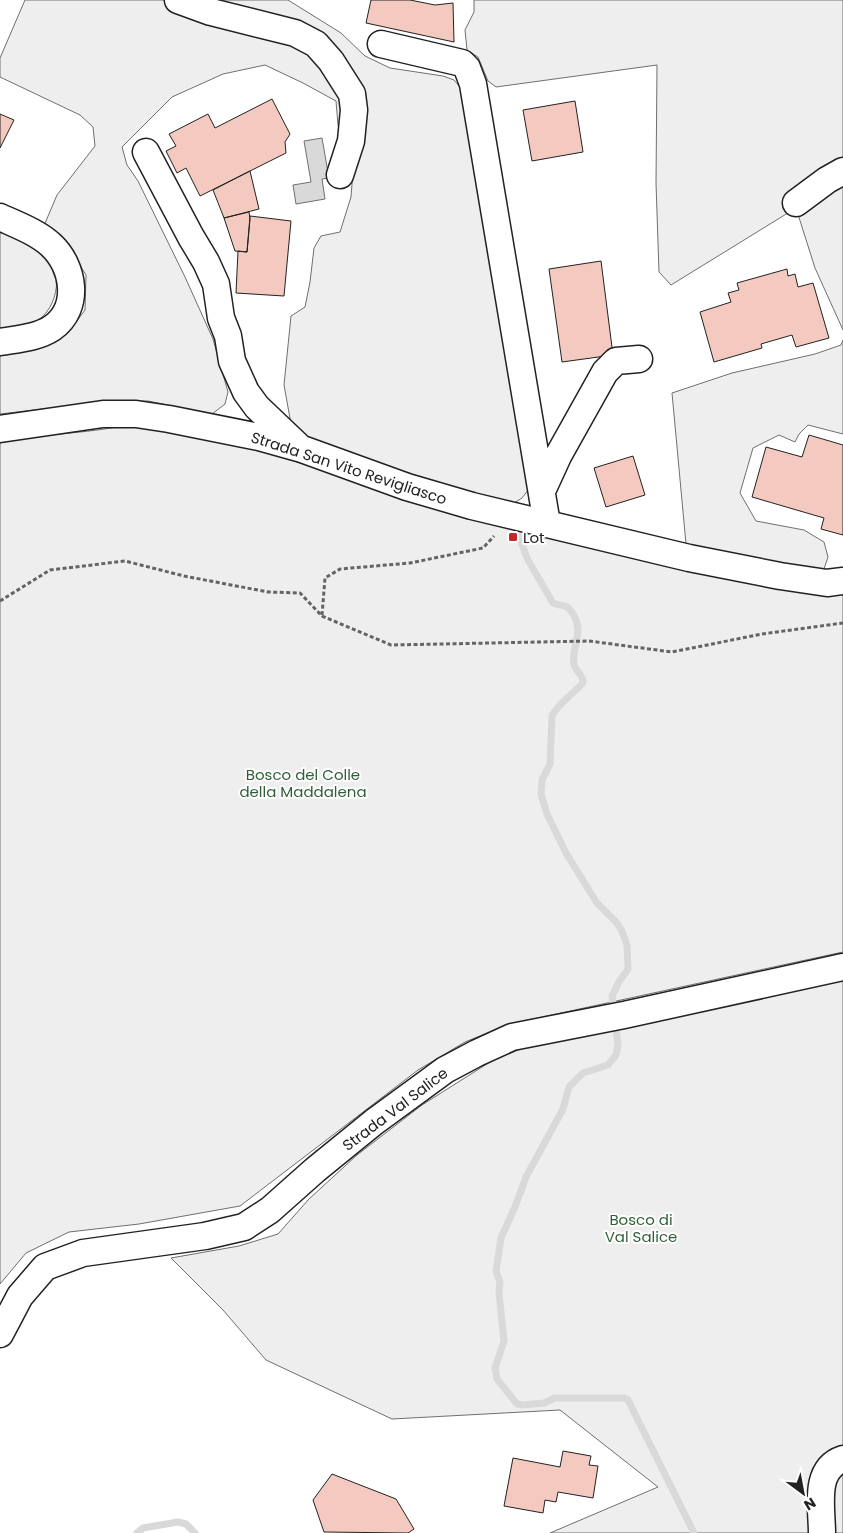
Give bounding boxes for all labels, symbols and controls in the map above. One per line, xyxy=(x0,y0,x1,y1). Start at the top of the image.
street label: Strada San Vito Revigliasco xyxy=(249,426,449,510)
place label: Lot xyxy=(523,527,545,548)
marker: Lot xyxy=(507,531,519,543)
park label: Bosco del Colle della Maddalena xyxy=(239,764,367,802)
street label: Strada Val Salice xyxy=(338,1062,452,1156)
park label: Bosco di Val Salice xyxy=(605,1209,677,1247)
north arrow xyxy=(778,1468,828,1518)
text: N xyxy=(800,1493,820,1515)

